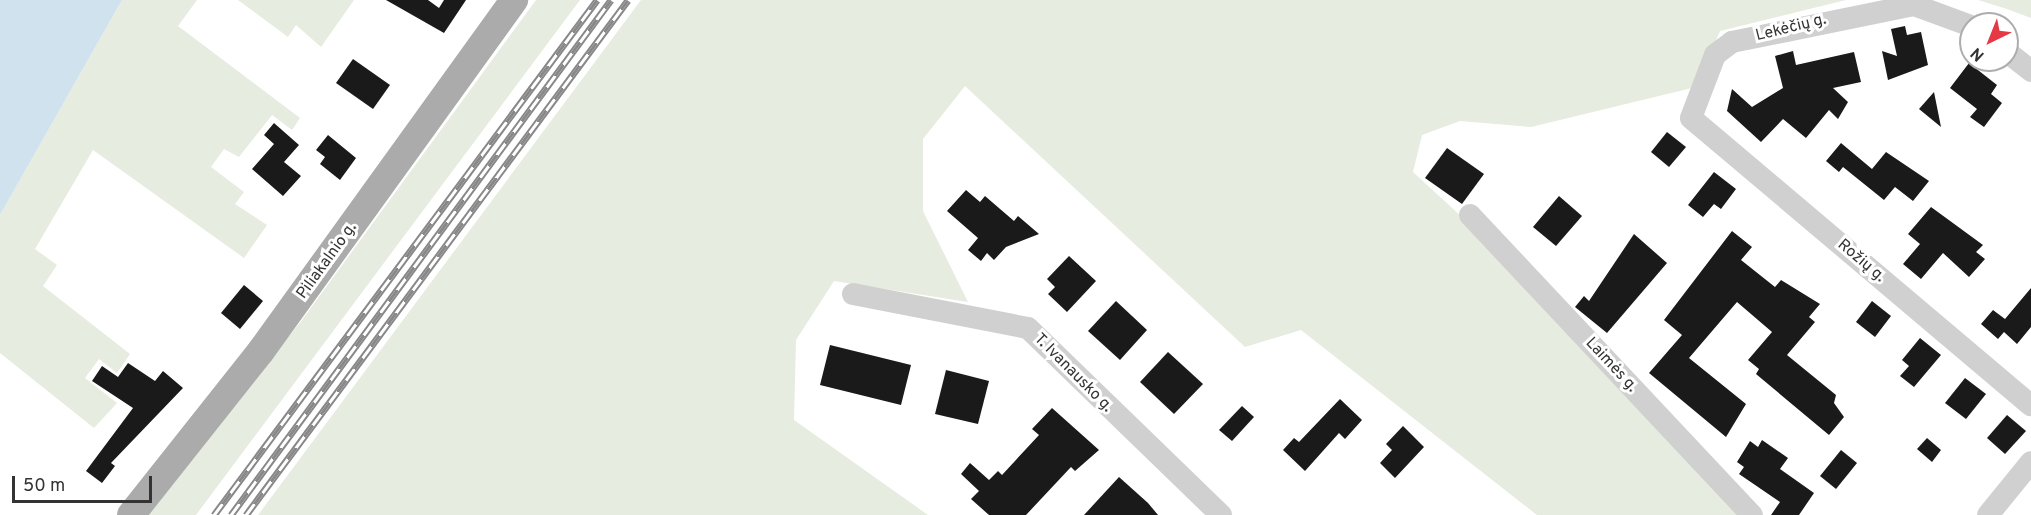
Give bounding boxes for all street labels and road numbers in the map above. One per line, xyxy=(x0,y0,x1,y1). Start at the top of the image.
street label: Lekėčių g. xyxy=(1754,10,1828,46)
street label: Piliakalnio g. xyxy=(293,219,361,303)
street label: Rožių g. xyxy=(1833,235,1889,287)
street label: T. Ivanausko g. xyxy=(1030,330,1116,416)
street label: Laimės g. xyxy=(1581,334,1641,396)

